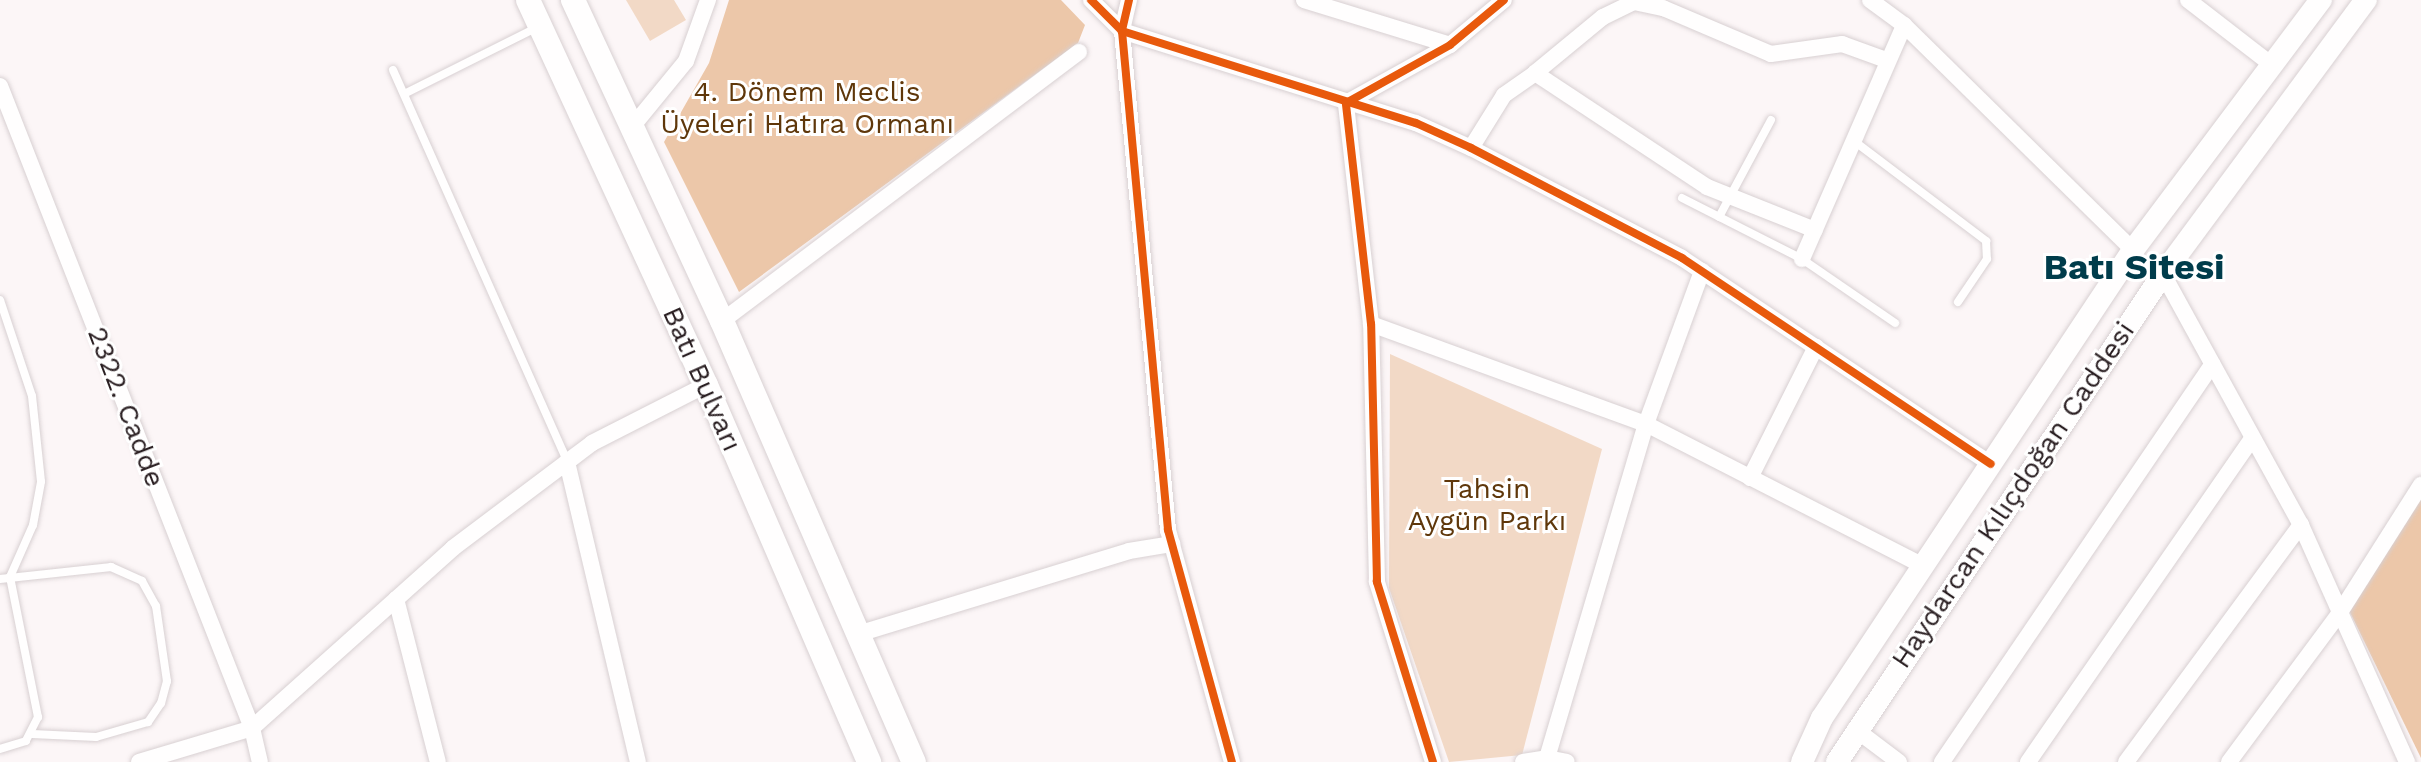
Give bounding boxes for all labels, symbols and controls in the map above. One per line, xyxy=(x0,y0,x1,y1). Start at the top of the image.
park label: 4. Dönem Meclis Üyeleri Hatıra Ormanı xyxy=(660,75,954,141)
district label: Batı Sitesi xyxy=(2043,246,2225,290)
street label: Batı Bulvarı xyxy=(655,301,749,457)
street label: Haydarcan Kılıçdoğan Caddesi xyxy=(1884,315,2142,675)
street label: 2322. Cadde xyxy=(80,322,172,492)
park label: Tahsin Aygün Parkı xyxy=(1408,472,1566,538)

